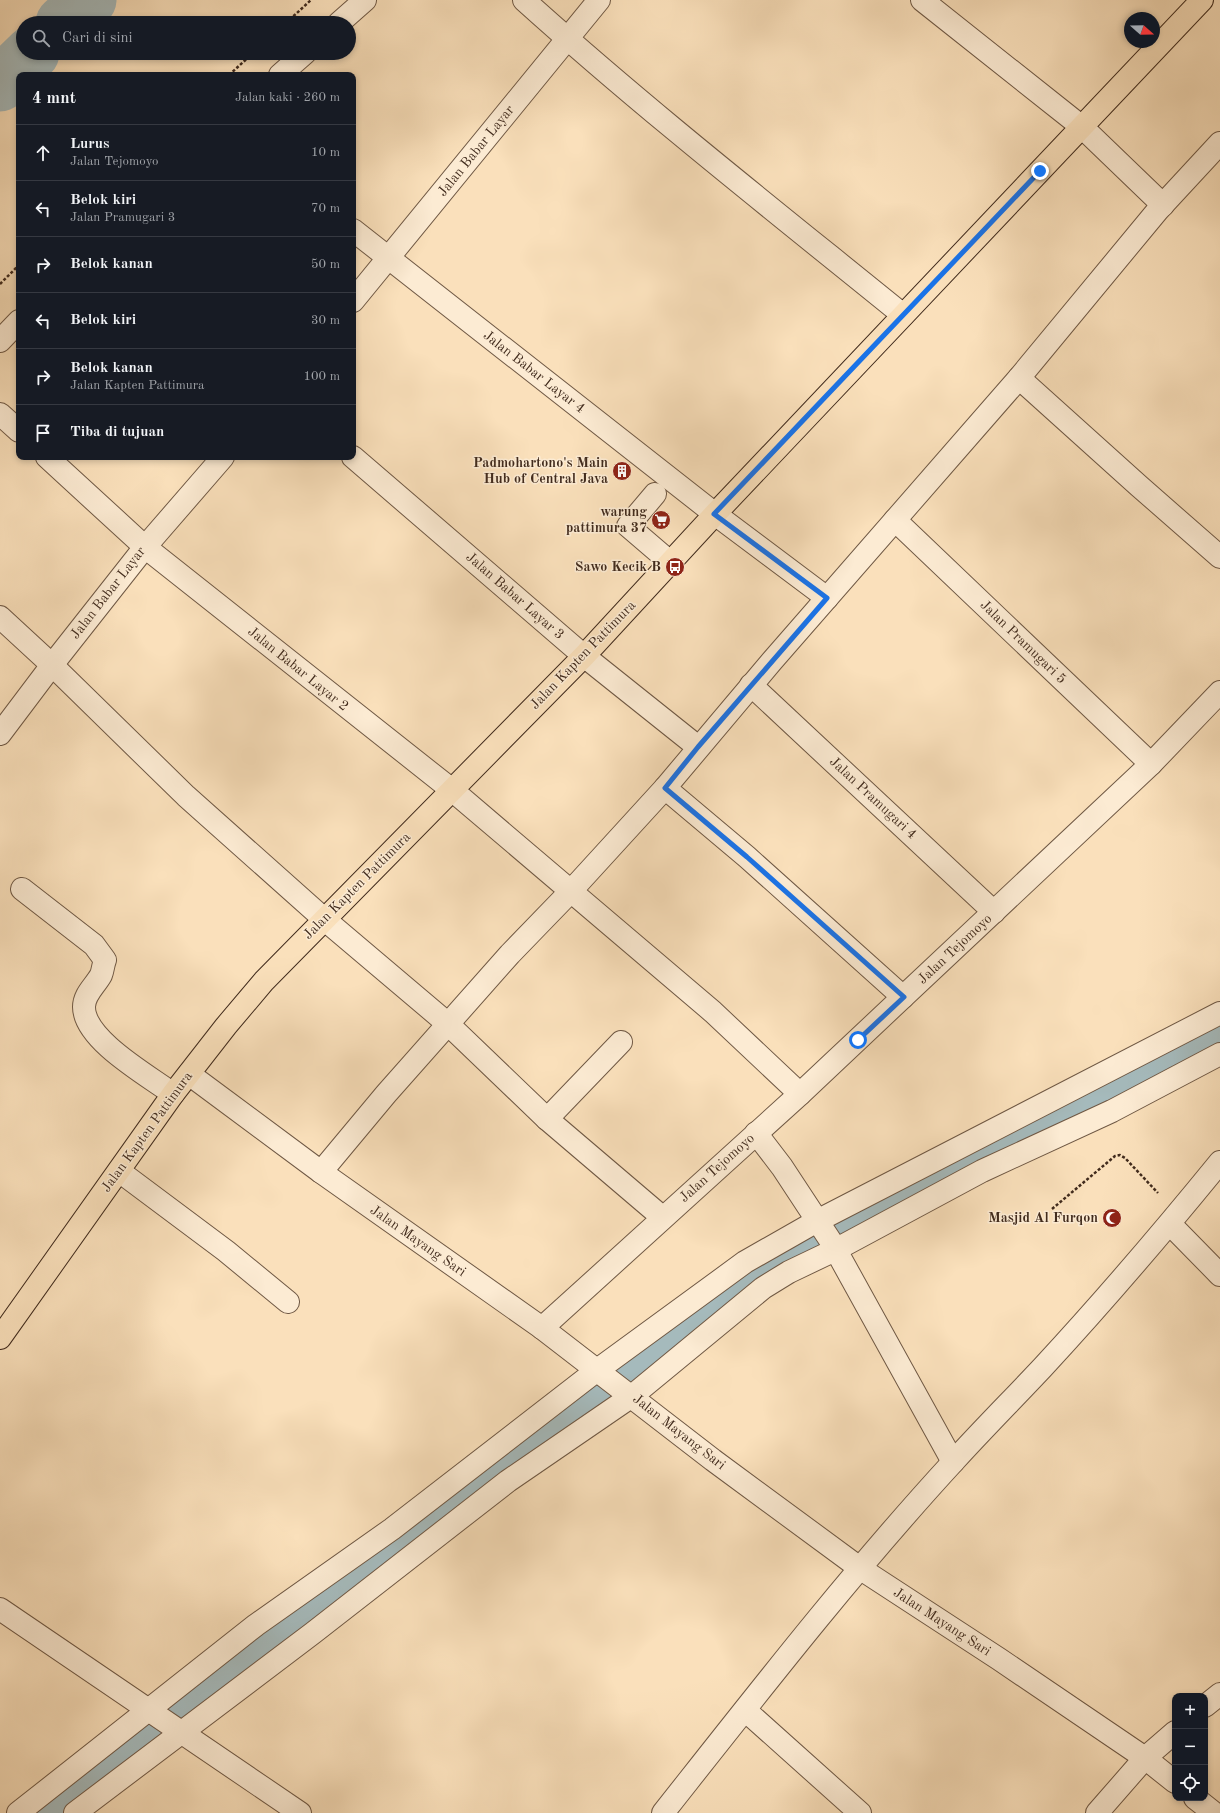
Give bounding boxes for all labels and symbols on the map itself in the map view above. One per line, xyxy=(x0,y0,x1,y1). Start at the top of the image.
north arrow xyxy=(1124,12,1160,48)
street label: Jalan Babar Layar xyxy=(435,103,517,199)
route end xyxy=(1031,162,1049,180)
street label: Jalan Babar Layar 4 xyxy=(481,328,587,416)
place label: Padmohartono's Main Hub of Central Java xyxy=(473,456,608,486)
building icon: Padmohartono's Main Hub of Central Java xyxy=(611,460,633,482)
place label: warung pattimura 37 xyxy=(566,505,647,535)
supermarket icon: warung pattimura 37 xyxy=(650,509,672,531)
street label: Jalan Babar Layar xyxy=(68,544,148,642)
street label: Jalan Babar Layar 3 xyxy=(463,550,567,642)
bus stop icon: Sawo Kecik B xyxy=(664,556,686,578)
place label: Sawo Kecik B xyxy=(575,560,661,574)
street label: Jalan Kapten Pattimura xyxy=(528,598,638,712)
street label: Jalan Pramugari 5 xyxy=(977,598,1069,686)
street label: Jalan Babar Layar 2 xyxy=(245,624,351,714)
street label: Jalan Pramugari 4 xyxy=(827,754,919,842)
street label: Jalan Kapten Pattimura xyxy=(301,830,413,942)
street label: Jalan Tejomoyo xyxy=(915,911,995,987)
route start xyxy=(849,1031,867,1049)
street label: Jalan Kapten Pattimura xyxy=(99,1069,195,1195)
street label: Jalan Tejomoyo xyxy=(677,1131,757,1205)
street label: Jalan Mayang Sari xyxy=(368,1203,469,1279)
mosque icon: Masjid Al Furqon xyxy=(1101,1207,1123,1229)
place label: Masjid Al Furqon xyxy=(988,1211,1098,1225)
street label: Jalan Mayang Sari xyxy=(630,1392,728,1472)
street label: Jalan Mayang Sari xyxy=(891,1585,993,1659)

